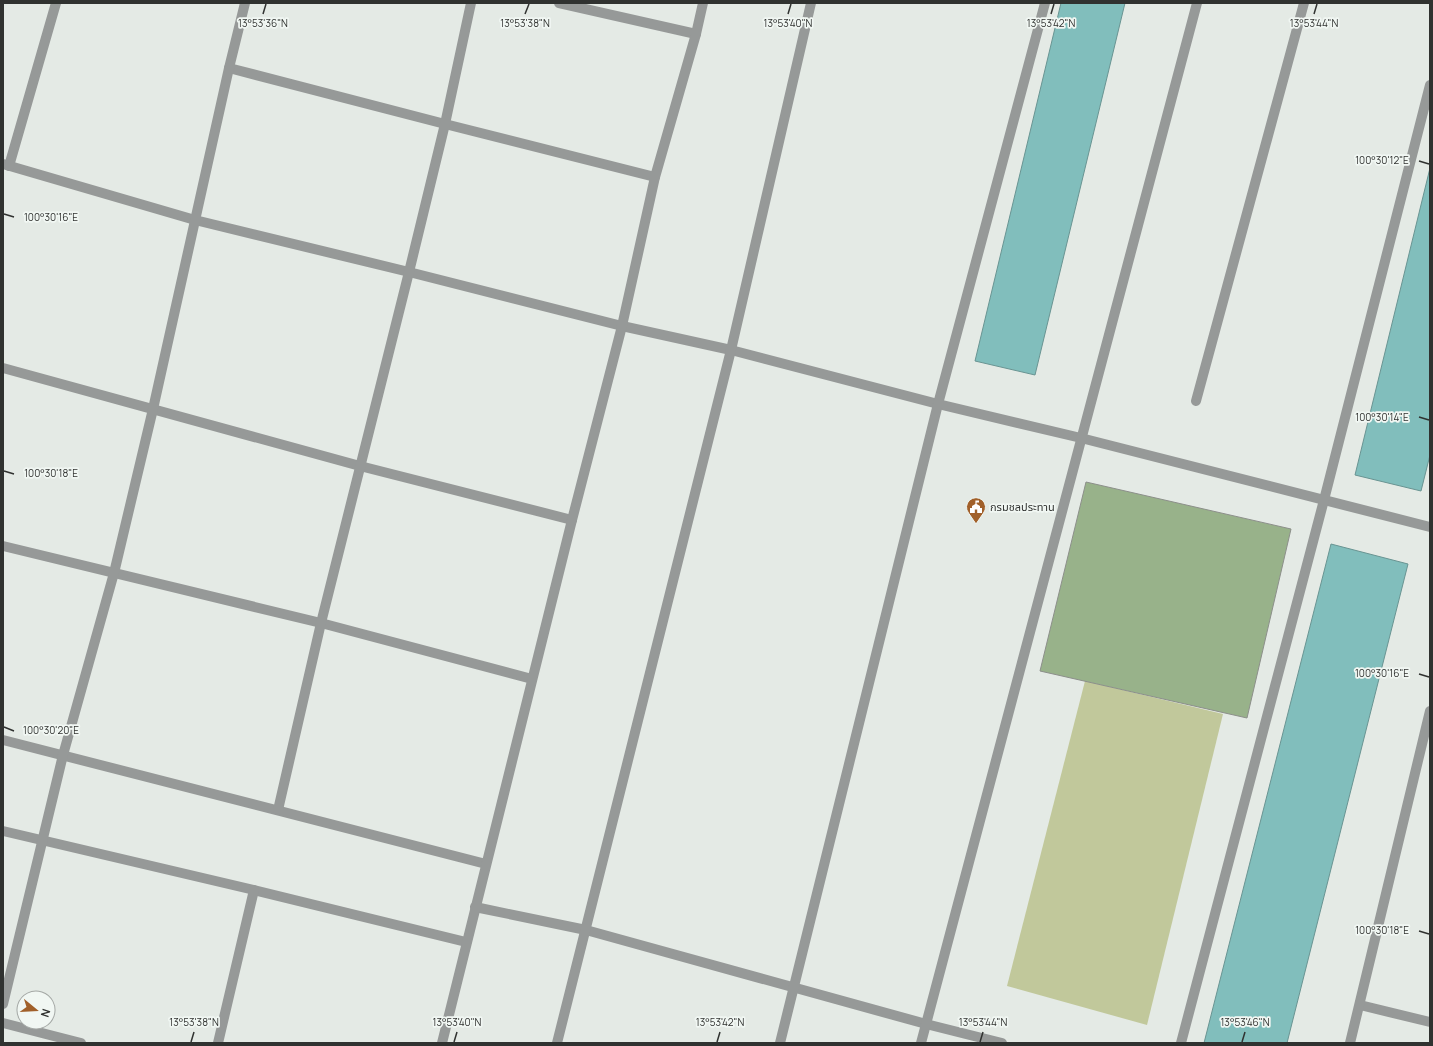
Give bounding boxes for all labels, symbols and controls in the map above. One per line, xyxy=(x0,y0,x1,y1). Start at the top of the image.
text: 13°53'36"N xyxy=(238,16,288,30)
text: 13°53'38"N xyxy=(500,16,550,30)
text: 13°53'40"N xyxy=(764,16,813,30)
text: 13°53'42"N xyxy=(1027,16,1075,30)
text: 13°53'44"N xyxy=(1290,16,1338,30)
text: 100°30'12"E xyxy=(1355,153,1409,167)
text: 100°30'16"E xyxy=(24,210,78,224)
text: 100°30'14"E xyxy=(1355,410,1409,424)
text: 100°30'18"E xyxy=(24,466,78,480)
public building icon: กรมชลประทาน xyxy=(965,496,987,524)
place label: กรมชลประทาน xyxy=(990,499,1055,514)
text: 100°30'16"E xyxy=(1355,666,1409,680)
text: 100°30'20"E xyxy=(23,723,79,737)
text: 100°30'18"E xyxy=(1355,923,1409,937)
north arrow xyxy=(16,990,56,1030)
text: N xyxy=(38,1007,54,1019)
text: 13°53'38"N xyxy=(169,1015,219,1029)
text: 13°53'40"N xyxy=(433,1015,482,1029)
text: 13°53'42"N xyxy=(696,1015,744,1029)
text: 13°53'44"N xyxy=(959,1015,1007,1029)
text: 13°53'46"N xyxy=(1220,1015,1270,1029)

